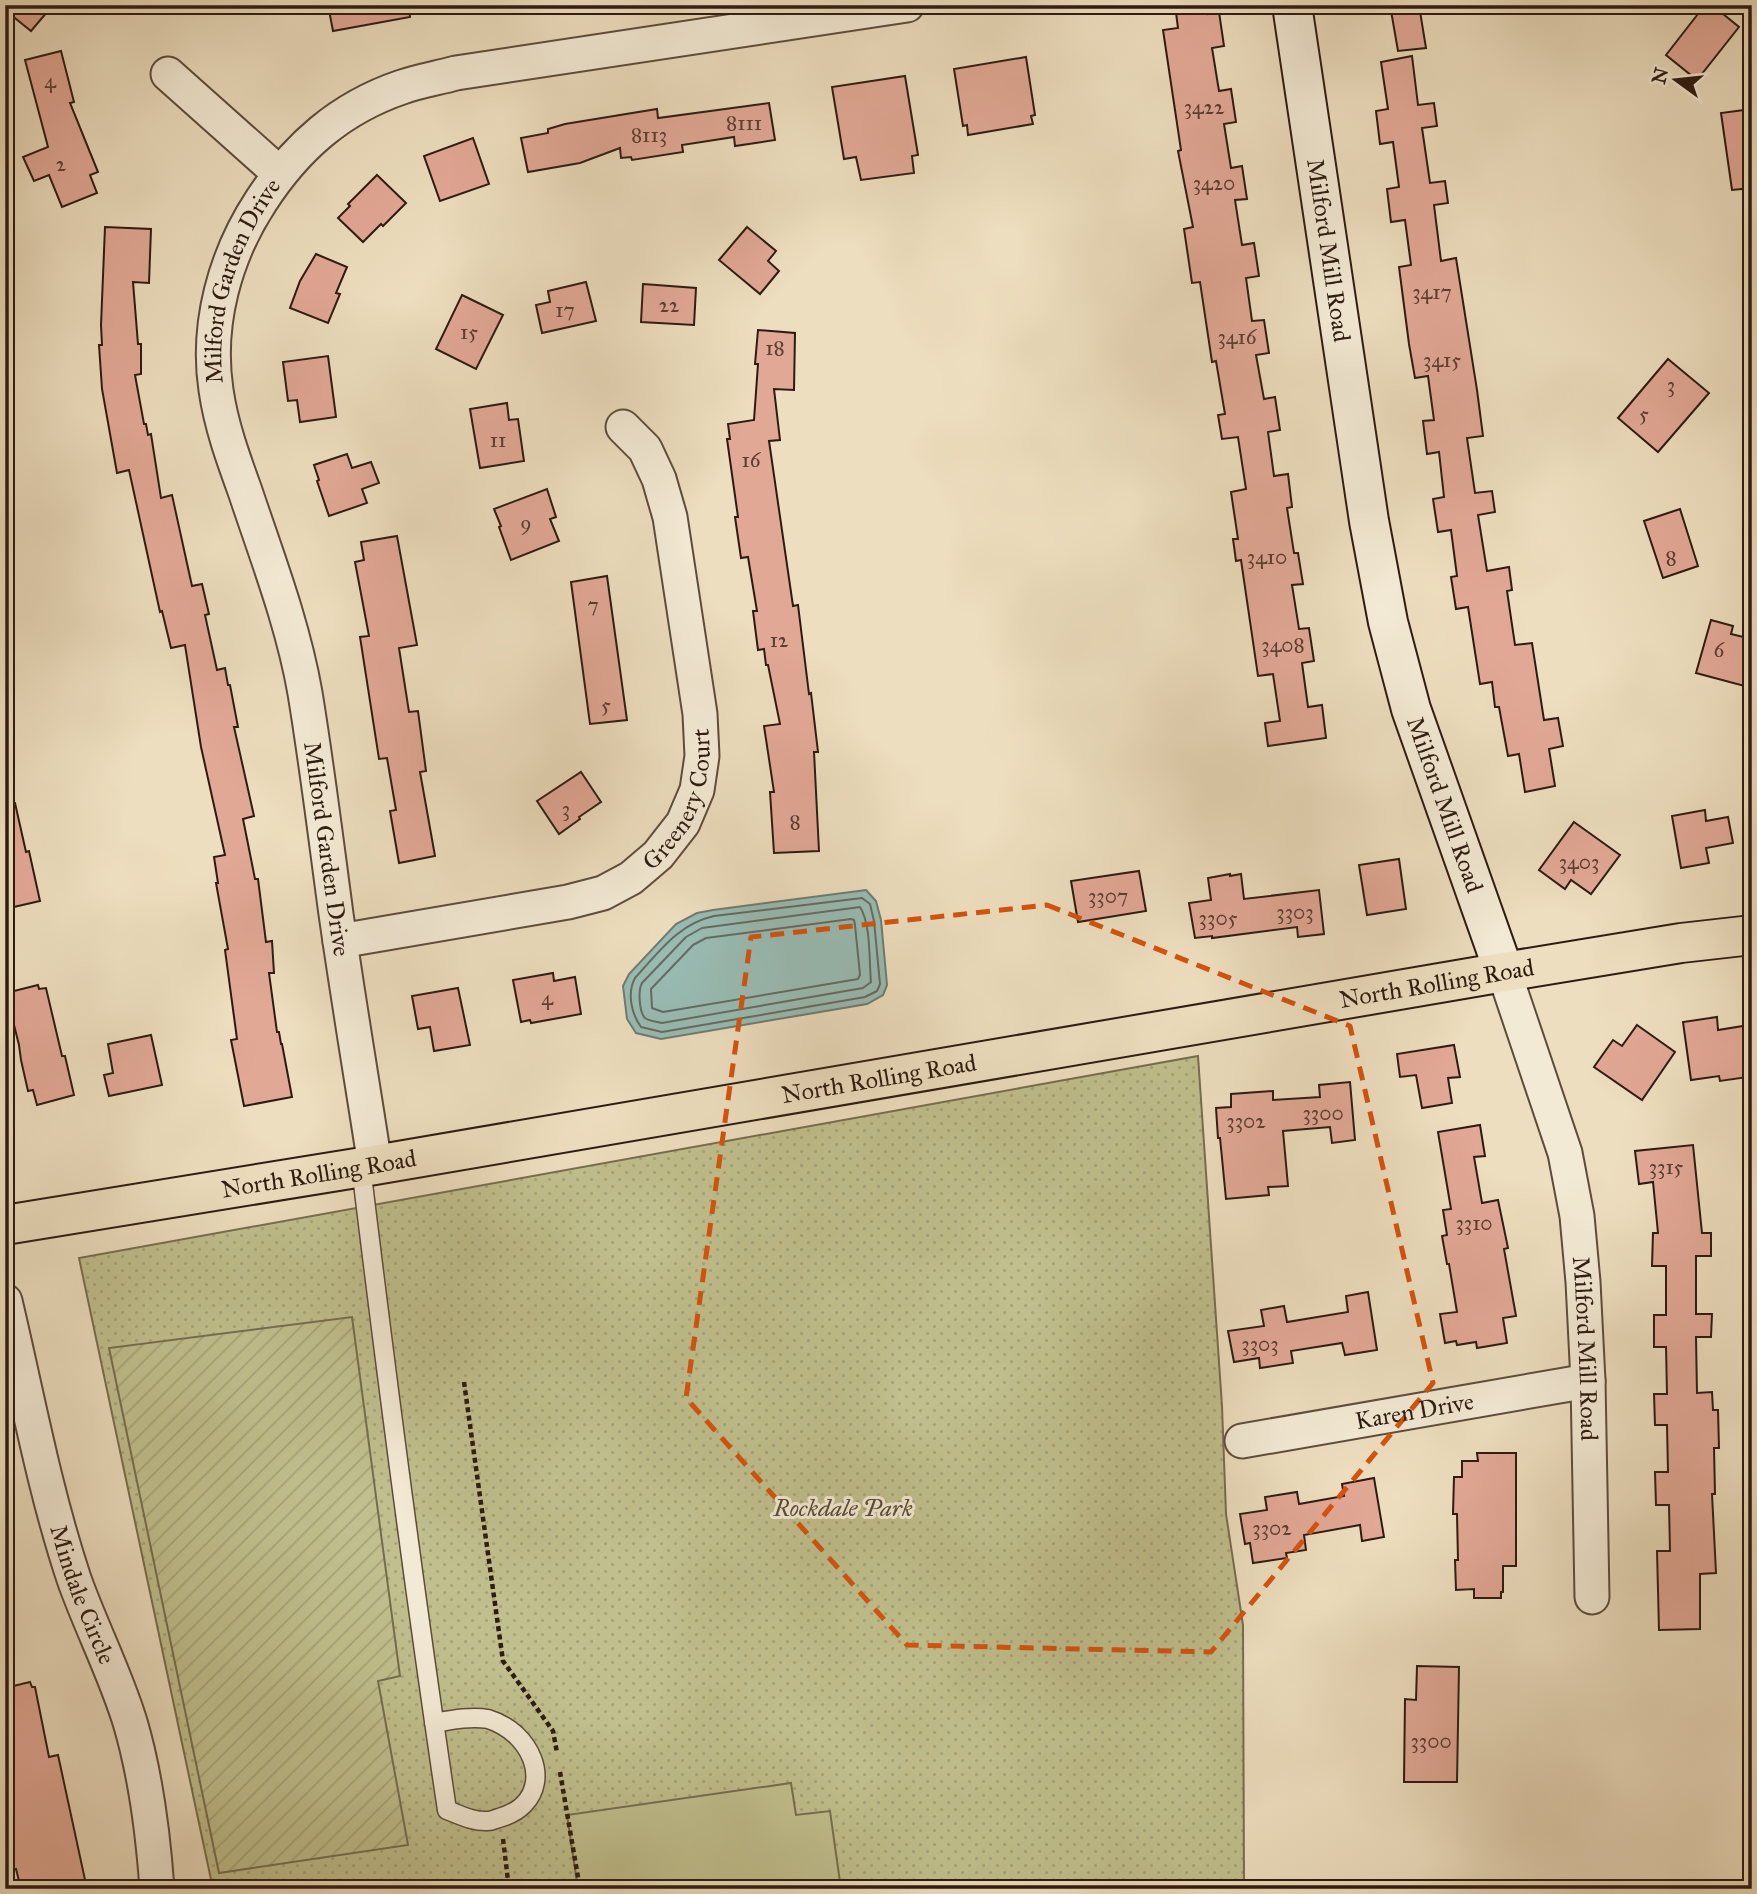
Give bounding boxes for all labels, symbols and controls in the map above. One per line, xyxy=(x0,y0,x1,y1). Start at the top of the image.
north arrow xyxy=(1642,46,1712,116)
text: N xyxy=(1647,65,1673,86)
house number: 4 xyxy=(44,68,57,94)
house number: 3422 xyxy=(1184,94,1225,120)
house number: 8111 xyxy=(726,110,762,136)
house number: 8113 xyxy=(631,122,667,148)
house number: 2 xyxy=(56,151,67,177)
street label: Milford Mill Road xyxy=(1300,157,1357,344)
house number: 3420 xyxy=(1193,170,1235,196)
street label: Milford Garden Drive xyxy=(198,172,287,385)
house number: 3417 xyxy=(1412,279,1452,305)
house number: 22 xyxy=(659,292,680,318)
house number: 17 xyxy=(555,297,575,323)
house number: 15 xyxy=(460,319,478,345)
house number: 3416 xyxy=(1217,324,1258,350)
house number: 18 xyxy=(765,335,785,361)
house number: 3415 xyxy=(1423,347,1461,373)
house number: 3 xyxy=(1667,372,1675,398)
house number: 5 xyxy=(1639,401,1649,427)
house number: 11 xyxy=(490,427,506,453)
house number: 16 xyxy=(741,447,762,473)
house number: 9 xyxy=(520,510,532,536)
house number: 3410 xyxy=(1247,544,1287,570)
house number: 8 xyxy=(1665,545,1677,571)
house number: 7 xyxy=(587,592,599,618)
house number: 12 xyxy=(770,627,789,653)
house number: 3408 xyxy=(1261,632,1305,658)
house number: 6 xyxy=(1714,637,1726,663)
house number: 5 xyxy=(601,692,611,718)
street label: Milford Mill Road xyxy=(1400,713,1490,897)
street label: Greenery Court xyxy=(636,727,717,877)
street label: Milford Garden Drive xyxy=(297,740,357,958)
house number: 3 xyxy=(562,796,570,822)
house number: 8 xyxy=(789,809,801,835)
house number: 3403 xyxy=(1559,849,1599,875)
house number: 3307 xyxy=(1088,883,1128,909)
house number: 3303 xyxy=(1276,899,1314,925)
house number: 3305 xyxy=(1199,905,1238,931)
street label: North Rolling Road xyxy=(1337,952,1536,1015)
house number: 4 xyxy=(541,985,554,1011)
street label: North Rolling Road xyxy=(779,1047,979,1110)
house number: 3300 xyxy=(1302,1100,1344,1126)
house number: 3302 xyxy=(1226,1108,1266,1134)
street label: North Rolling Road xyxy=(219,1143,419,1205)
house number: 3315 xyxy=(1649,1154,1684,1180)
house number: 3310 xyxy=(1455,1210,1493,1236)
street label: Milford Mill Road xyxy=(1566,1255,1604,1441)
house number: 3303 xyxy=(1241,1331,1279,1357)
street label: Karen Drive xyxy=(1353,1386,1476,1436)
park label: Rockdale Park xyxy=(772,1493,913,1523)
house number: 3302 xyxy=(1252,1515,1292,1541)
street label: Mindale Circle xyxy=(43,1521,122,1669)
house number: 3300 xyxy=(1410,1728,1452,1754)

